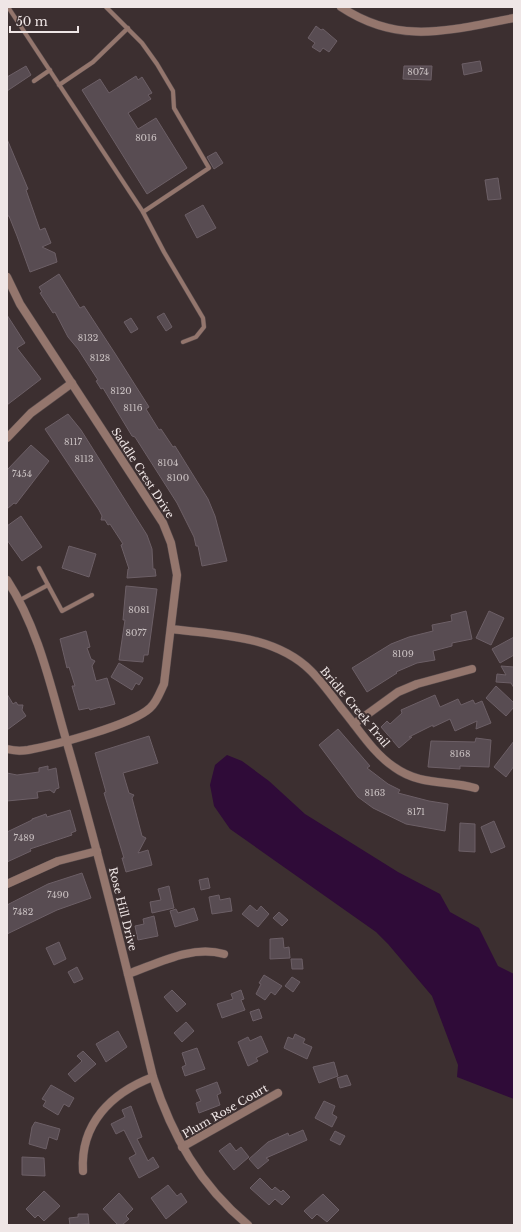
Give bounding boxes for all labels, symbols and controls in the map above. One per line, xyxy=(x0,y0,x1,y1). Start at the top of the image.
scale bar xyxy=(10,8,78,34)
text: 50 m xyxy=(16,14,48,29)
house number: 8074 xyxy=(407,66,429,77)
house number: 8016 xyxy=(135,132,157,143)
house number: 8132 xyxy=(78,332,98,343)
house number: 8128 xyxy=(90,352,110,363)
house number: 8120 xyxy=(110,385,132,396)
house number: 8116 xyxy=(123,402,143,413)
street label: Saddle Crest Drive xyxy=(109,425,177,521)
house number: 8117 xyxy=(64,436,82,447)
house number: 8113 xyxy=(74,453,94,464)
house number: 8104 xyxy=(157,457,179,468)
house number: 7454 xyxy=(12,468,32,479)
house number: 8100 xyxy=(167,472,189,483)
house number: 8081 xyxy=(128,604,150,615)
house number: 8077 xyxy=(126,627,147,638)
house number: 8109 xyxy=(392,648,414,659)
street label: Bridle Creek Trail xyxy=(317,664,393,750)
house number: 8168 xyxy=(450,748,470,759)
house number: 8163 xyxy=(365,787,385,798)
house number: 8171 xyxy=(407,806,425,817)
house number: 7489 xyxy=(14,832,35,843)
street label: Rose Hill Drive xyxy=(106,866,140,952)
house number: 7490 xyxy=(47,889,69,900)
house number: 7482 xyxy=(13,906,33,917)
street label: Plum Rose Court xyxy=(180,1080,271,1141)

